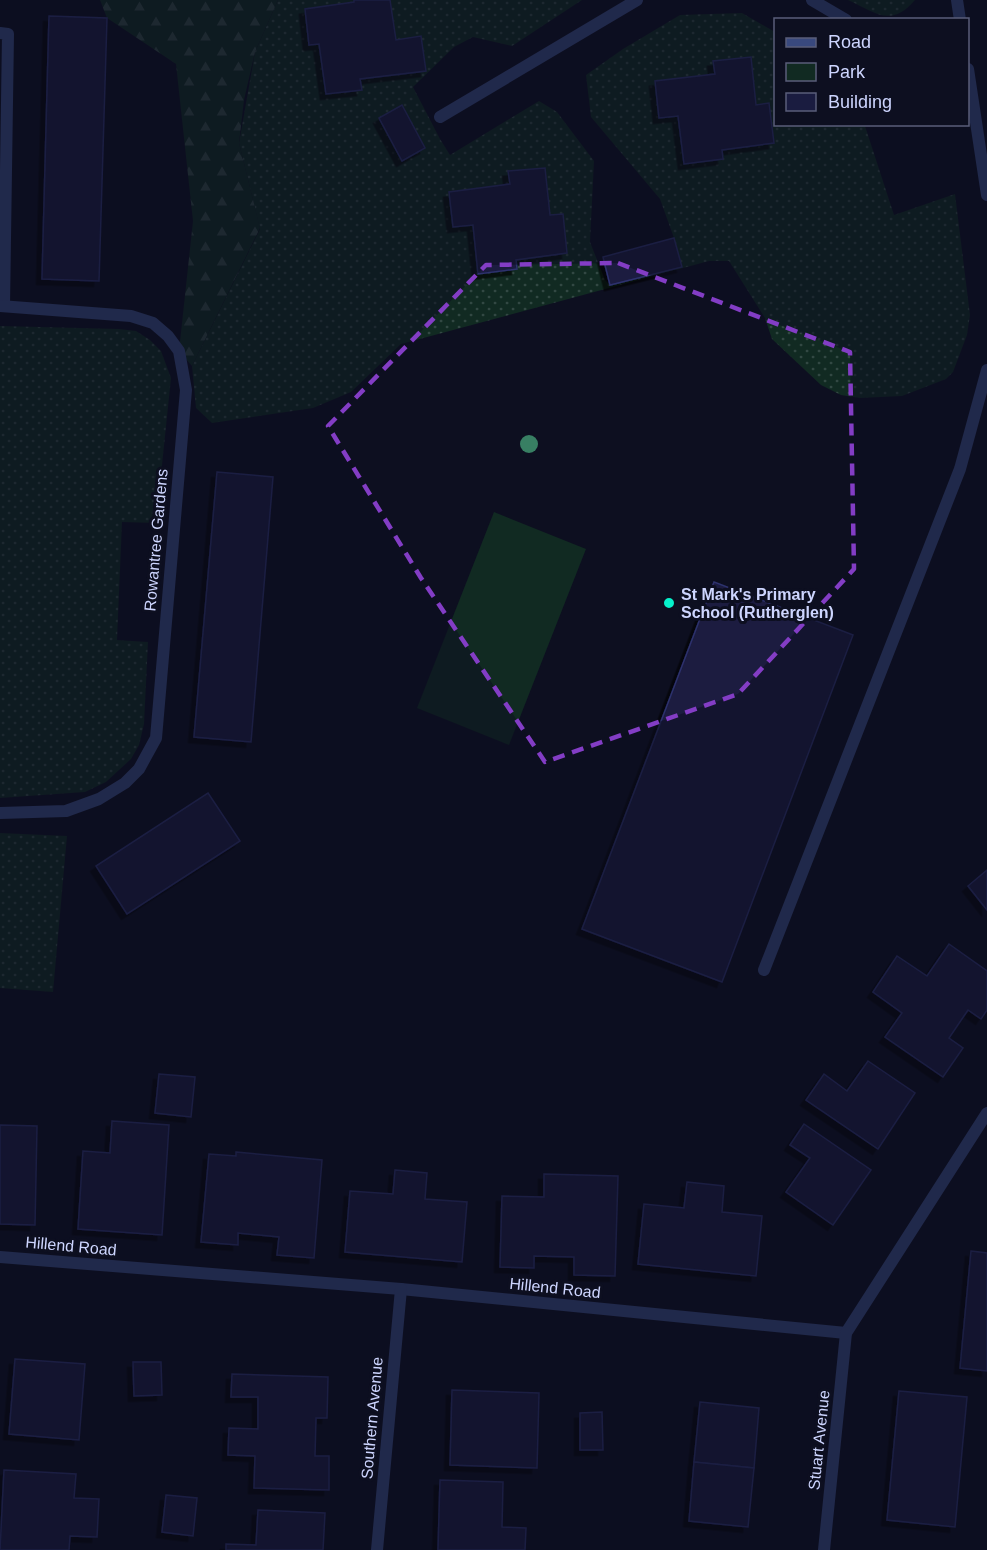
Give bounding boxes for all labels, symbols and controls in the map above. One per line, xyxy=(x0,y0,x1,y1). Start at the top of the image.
legend xyxy=(774,18,969,126)
text: Road xyxy=(828,32,871,52)
text: Park xyxy=(828,62,866,82)
text: Building xyxy=(828,92,892,112)
street label: Rowantree Gardens xyxy=(141,468,171,612)
place label: St Mark's Primary School (Rutherglen) xyxy=(681,586,834,621)
marker: St Mark's Primary School (Rutherglen) xyxy=(662,596,676,610)
street label: Hillend Road xyxy=(25,1234,117,1258)
street label: Hillend Road xyxy=(509,1275,601,1301)
street label: Southern Avenue xyxy=(358,1356,386,1480)
street label: Stuart Avenue xyxy=(805,1389,833,1491)

